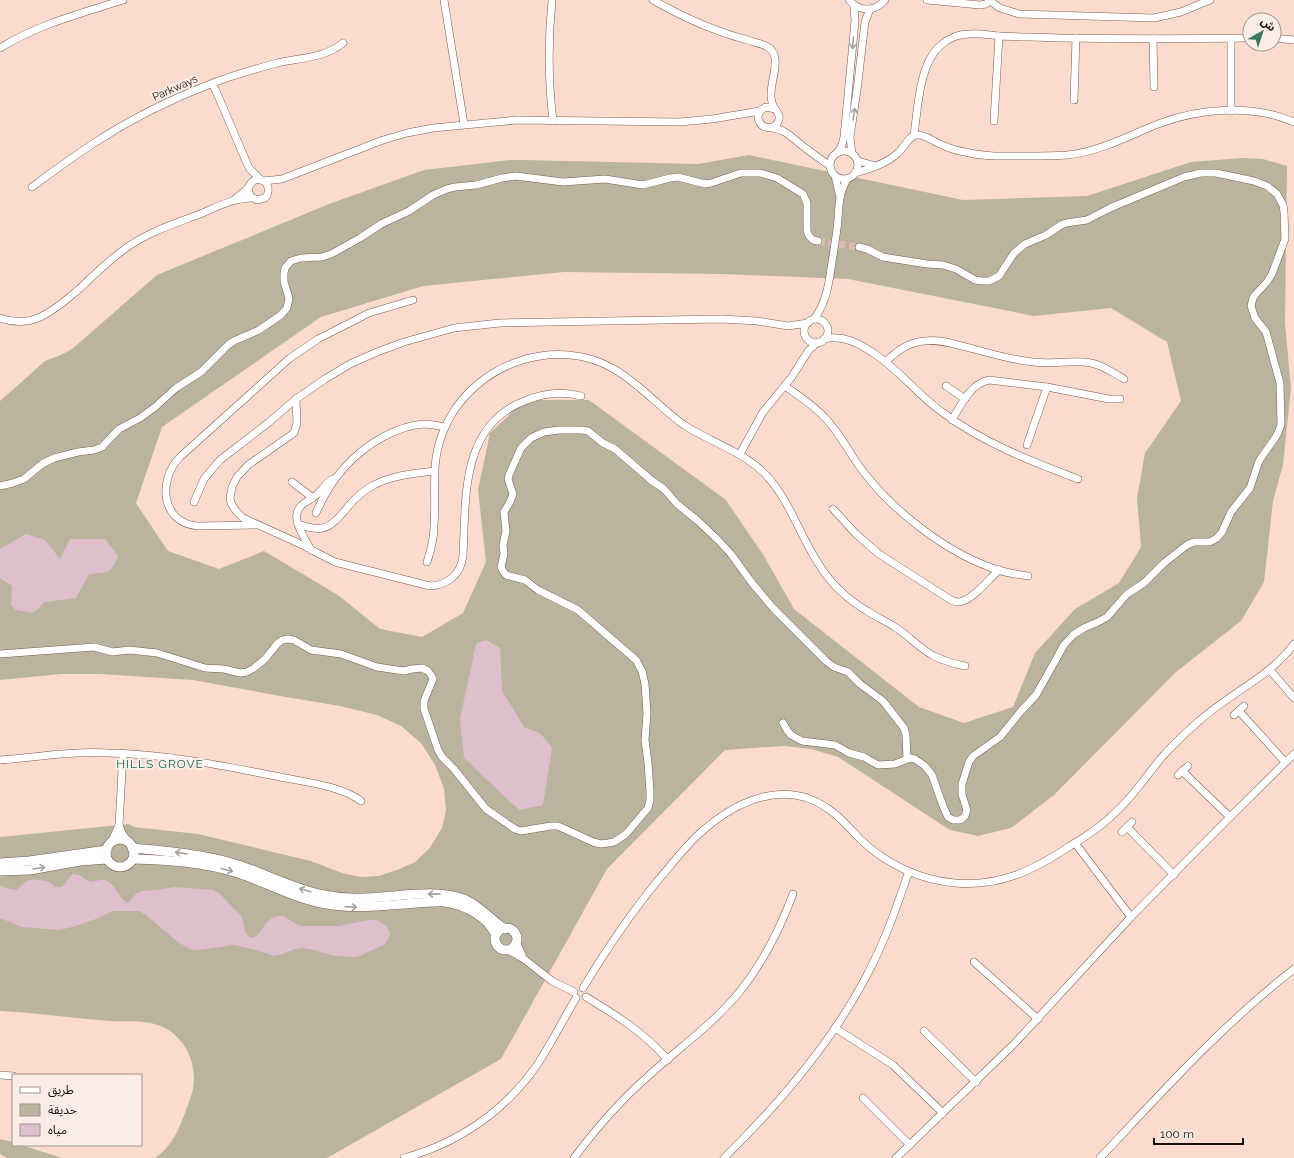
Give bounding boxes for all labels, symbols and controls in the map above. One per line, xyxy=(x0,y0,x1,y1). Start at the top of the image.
north arrow xyxy=(1242,12,1282,52)
text: ش xyxy=(1258,15,1278,34)
one-way arrow xyxy=(849,36,856,49)
street label: Parkways xyxy=(150,72,200,104)
one-way arrow xyxy=(850,108,858,121)
district label: HILLS GROVE xyxy=(116,757,204,771)
one-way arrow xyxy=(175,849,188,857)
one-way arrow xyxy=(32,864,45,872)
one-way arrow xyxy=(220,867,233,874)
one-way arrow xyxy=(299,886,312,893)
one-way arrow xyxy=(428,891,441,898)
one-way arrow xyxy=(344,903,357,911)
legend xyxy=(12,1074,142,1146)
text: طريق xyxy=(48,1083,74,1098)
text: حديقة xyxy=(48,1103,77,1117)
scale bar xyxy=(1154,1120,1243,1146)
text: مياه xyxy=(48,1123,67,1137)
text: 100 m xyxy=(1160,1127,1194,1141)

